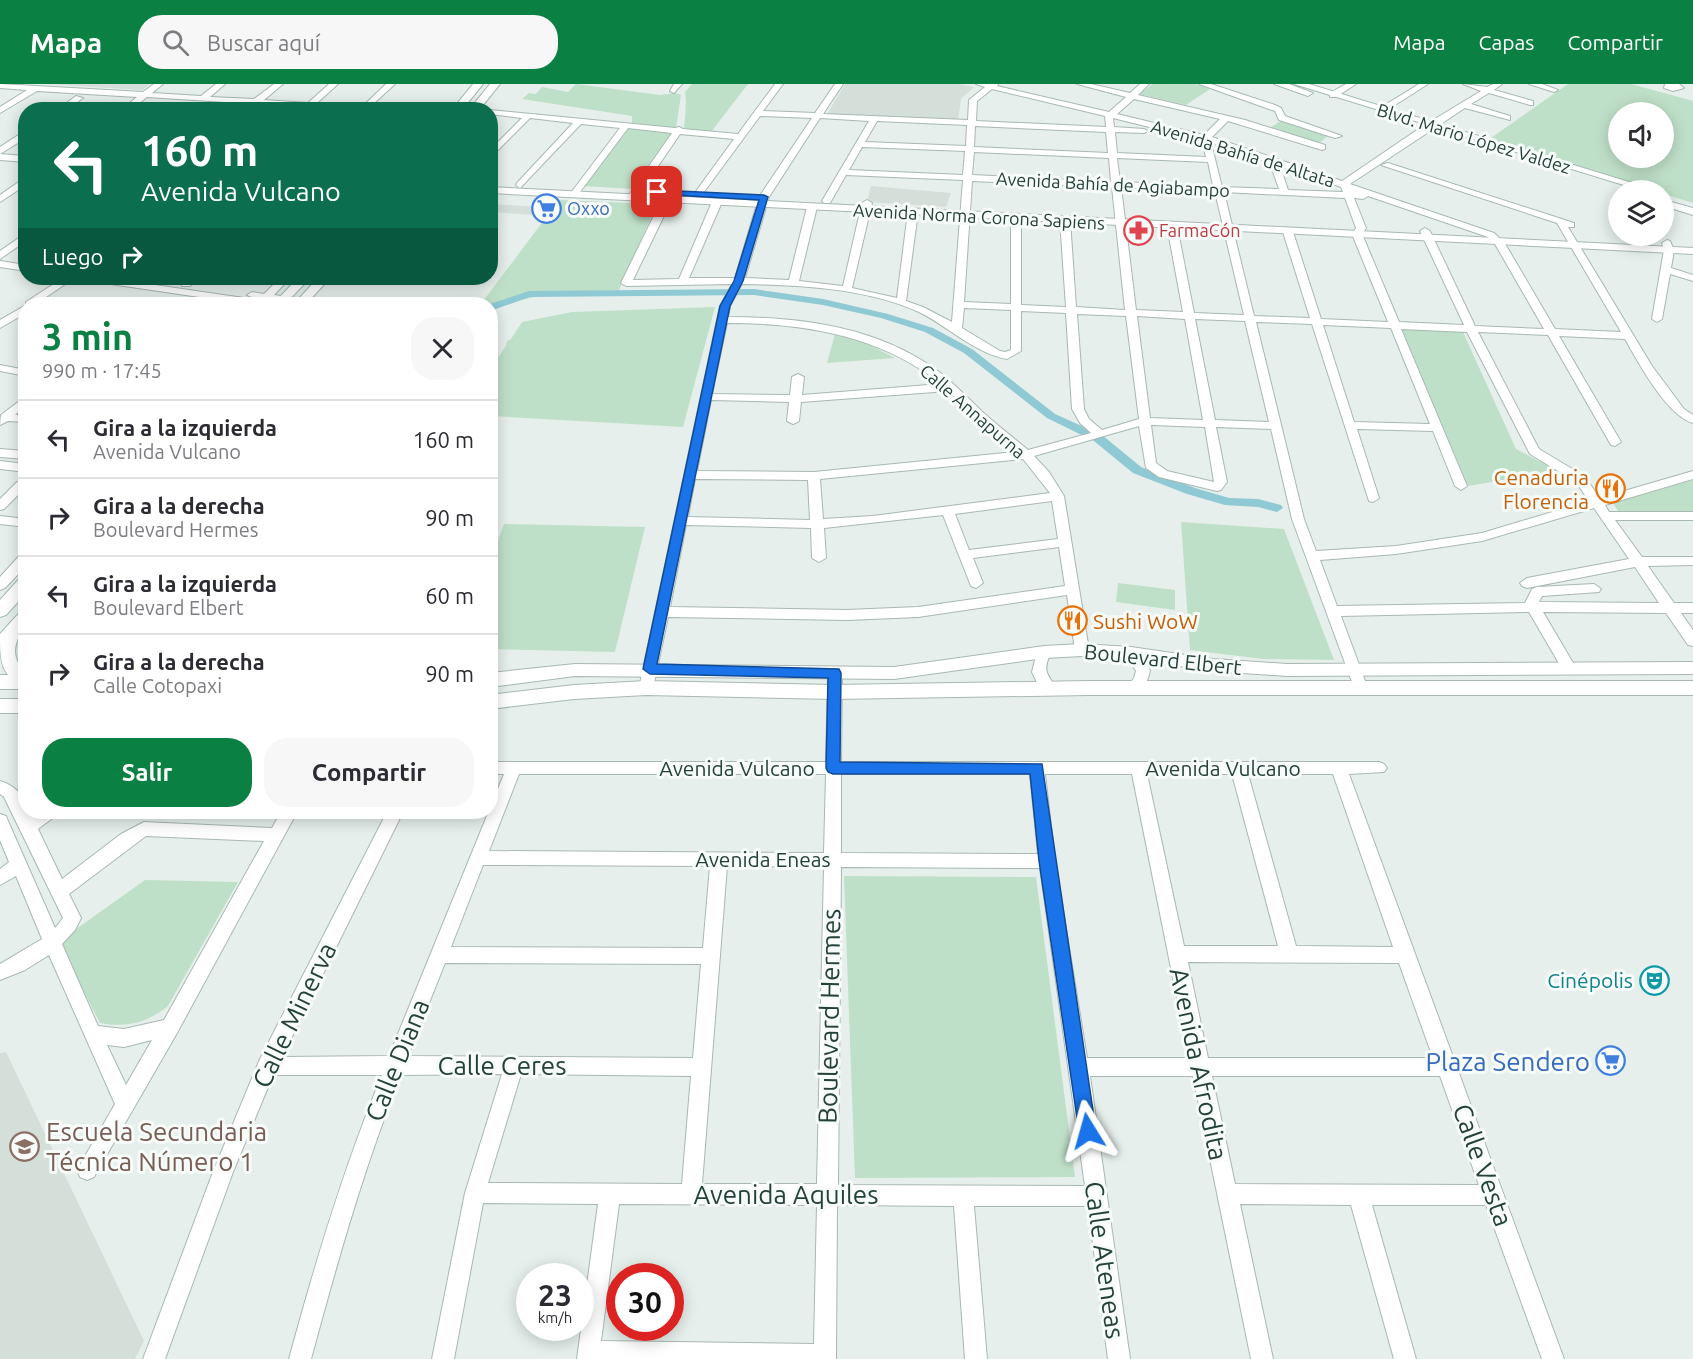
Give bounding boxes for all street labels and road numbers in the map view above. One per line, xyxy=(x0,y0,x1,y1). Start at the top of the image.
street label: Blvd. Mario López Valdez xyxy=(1375,99,1573,177)
street label: Avenida Bahía de Altata xyxy=(1149,116,1337,190)
street label: Avenida Bahía de Agiabampo xyxy=(996,168,1230,200)
street label: Avenida Norma Corona Sapiens xyxy=(853,199,1106,233)
street label: Calle Annapurna xyxy=(916,360,1030,462)
street label: Boulevard Elbert xyxy=(1083,639,1243,679)
street label: Avenida Vulcano xyxy=(659,756,815,780)
street label: Avenida Vulcano xyxy=(1145,756,1301,780)
street label: Avenida Eneas xyxy=(695,847,831,871)
street label: Boulevard Hermes xyxy=(813,908,845,1124)
street label: Calle Minerva xyxy=(246,938,342,1092)
street label: Avenida Afrodita xyxy=(1164,965,1234,1163)
street label: Calle Diana xyxy=(359,995,435,1125)
street label: Calle Ceres xyxy=(438,1051,567,1080)
street label: Calle Vesta xyxy=(1447,1100,1519,1230)
street label: Calle Ateneas xyxy=(1080,1179,1130,1341)
street label: Avenida Aquiles xyxy=(694,1180,878,1209)

